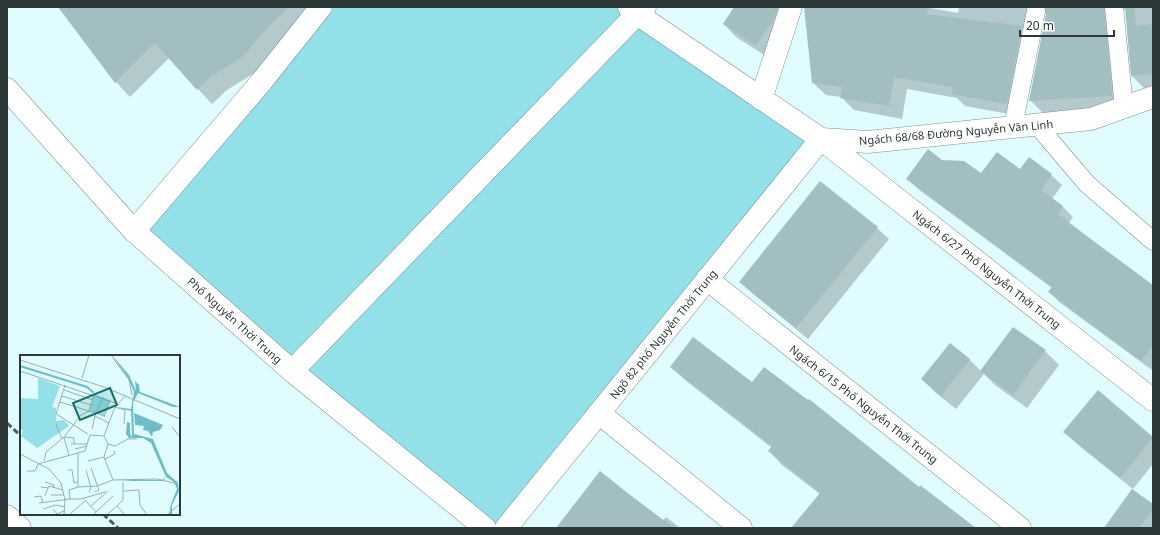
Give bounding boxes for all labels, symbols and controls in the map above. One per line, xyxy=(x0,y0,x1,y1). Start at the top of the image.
scale bar xyxy=(1020,12,1114,38)
text: 20 m xyxy=(1026,17,1054,34)
street label: Ngách 68/68 Đường Nguyễn Văn Linh xyxy=(858,116,1054,148)
street label: Ngách 6/27 Phố Nguyễn Thời Trung xyxy=(910,206,1064,332)
street label: Ngõ 82 phố Nguyễn Thời Trung xyxy=(606,266,720,402)
street label: Phố Nguyễn Thời Trung xyxy=(185,274,285,366)
street label: Ngách 6/15 Phố Nguyễn Thời Trung xyxy=(787,341,941,467)
inset map xyxy=(20,355,180,515)

